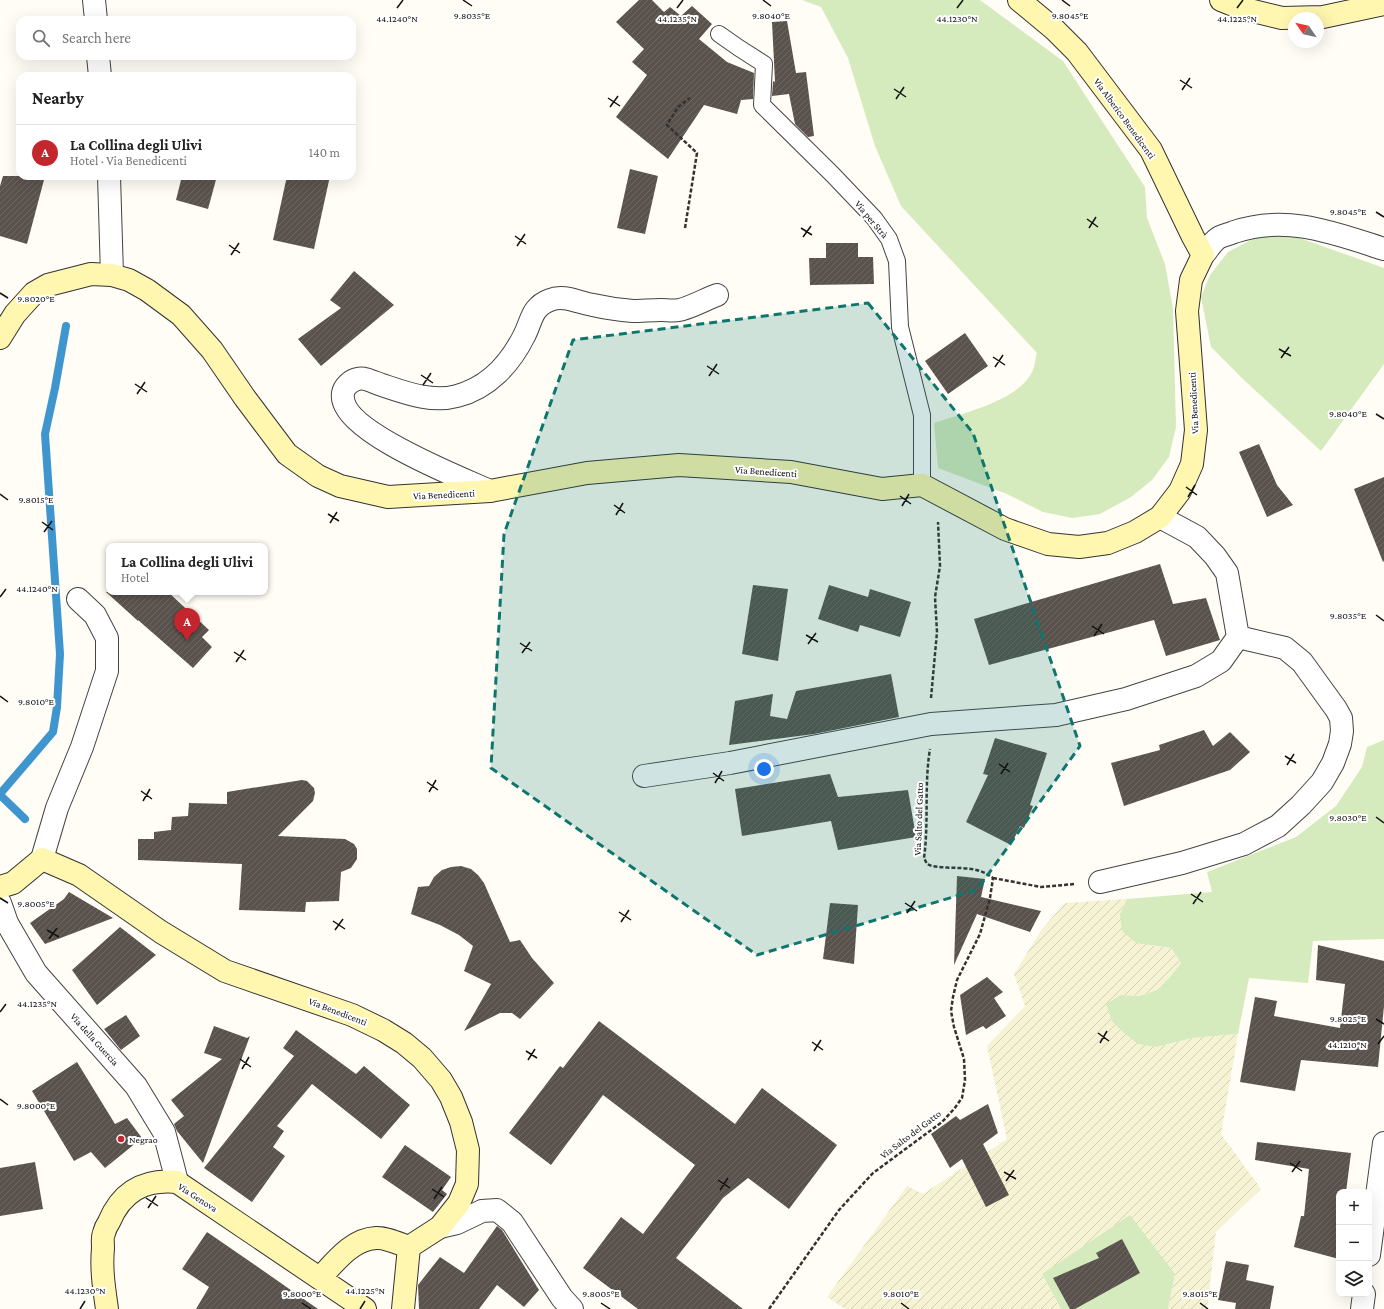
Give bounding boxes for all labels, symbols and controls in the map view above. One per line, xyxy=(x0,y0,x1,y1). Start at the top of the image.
text: 9.8035°E xyxy=(454,10,491,21)
text: 9.8040°E xyxy=(752,10,790,21)
text: 9.8045°E xyxy=(1052,10,1089,21)
north arrow xyxy=(1288,12,1324,48)
text: 44.1240°N xyxy=(376,13,418,24)
text: 44.1235°N xyxy=(657,13,697,24)
text: 44.1230°N xyxy=(936,13,978,24)
text: 44.1225°N xyxy=(1217,13,1257,24)
search box xyxy=(16,16,356,60)
icon: search xyxy=(30,27,52,49)
text: Search here xyxy=(62,30,131,46)
street label: Via Alberico Benedicenti xyxy=(1092,76,1158,161)
text: Nearby xyxy=(32,89,84,108)
text: La Collina degli Ulivi xyxy=(70,137,202,153)
text: A xyxy=(41,145,49,160)
text: 140 m xyxy=(309,145,340,160)
text: Hotel · Via Benedicenti xyxy=(70,153,187,168)
street label: Via per Strà xyxy=(853,198,891,241)
text: 9.8045°E xyxy=(1330,206,1367,217)
text: 9.8020°E xyxy=(17,293,55,304)
street label: Via Benedicenti xyxy=(1186,371,1201,434)
text: 9.8040°E xyxy=(1329,408,1367,419)
street label: Via Benedicenti xyxy=(735,464,798,479)
street label: Via Benedicenti xyxy=(413,487,476,502)
text: 9.8015°E xyxy=(18,494,54,505)
popup xyxy=(106,543,268,595)
text: La Collina degli Ulivi xyxy=(121,554,253,570)
text: Hotel xyxy=(121,570,149,585)
text: 44.1240°N xyxy=(16,583,58,594)
pin: A xyxy=(174,608,200,641)
text: 9.8035°E xyxy=(1330,610,1367,621)
text: 9.8010°E xyxy=(18,696,55,707)
your location xyxy=(754,759,774,779)
street label: Via Salto del Gatto xyxy=(912,782,925,856)
text: 9.8030°E xyxy=(1329,812,1367,823)
text: 9.8005°E xyxy=(17,898,55,909)
street label: Via Benedicenti xyxy=(307,995,369,1028)
text: 44.1235°N xyxy=(17,998,57,1009)
street label: Via della Guercia xyxy=(68,1011,121,1068)
text: 9.8025°E xyxy=(1330,1013,1367,1024)
text: 44.1210°N xyxy=(1327,1039,1367,1050)
text: 9.8000°E xyxy=(17,1100,56,1111)
street label: Via Salto del Gatto xyxy=(878,1108,943,1161)
marker: Negrao xyxy=(116,1134,126,1144)
place label: Negrao xyxy=(129,1134,158,1145)
street label: Via Genova xyxy=(176,1181,220,1214)
map controls xyxy=(1336,1189,1372,1297)
button: + xyxy=(1336,1189,1372,1225)
button: − xyxy=(1336,1225,1372,1261)
button: layers xyxy=(1336,1261,1372,1297)
text: 44.1230°N xyxy=(64,1285,106,1296)
text: 44.1225°N xyxy=(345,1285,385,1296)
text: 9.8000°E xyxy=(283,1288,322,1299)
text: 9.8005°E xyxy=(582,1288,620,1299)
text: 9.8010°E xyxy=(883,1288,920,1299)
text: 9.8015°E xyxy=(1182,1288,1218,1299)

